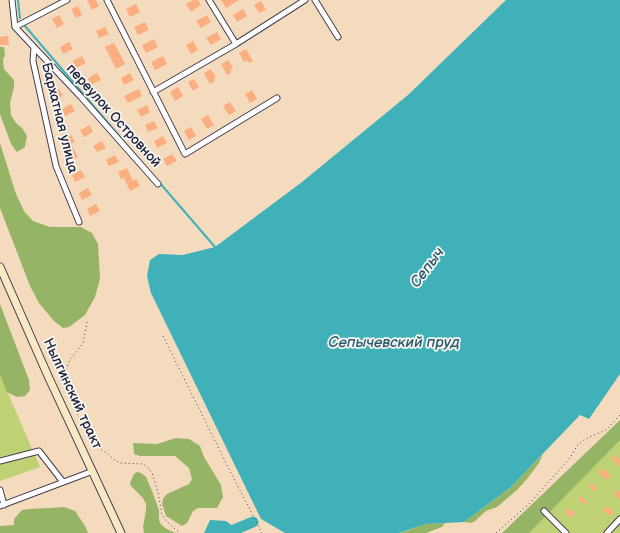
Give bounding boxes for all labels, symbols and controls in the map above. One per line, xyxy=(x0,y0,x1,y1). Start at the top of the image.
street label: Бархатная улица xyxy=(37,61,81,175)
street label: переулок Островной xyxy=(62,61,164,171)
water label: Сепыч xyxy=(407,244,449,292)
water label: Сепычевский пруд xyxy=(328,334,460,352)
street label: Нылгинский тракт xyxy=(39,336,105,452)

